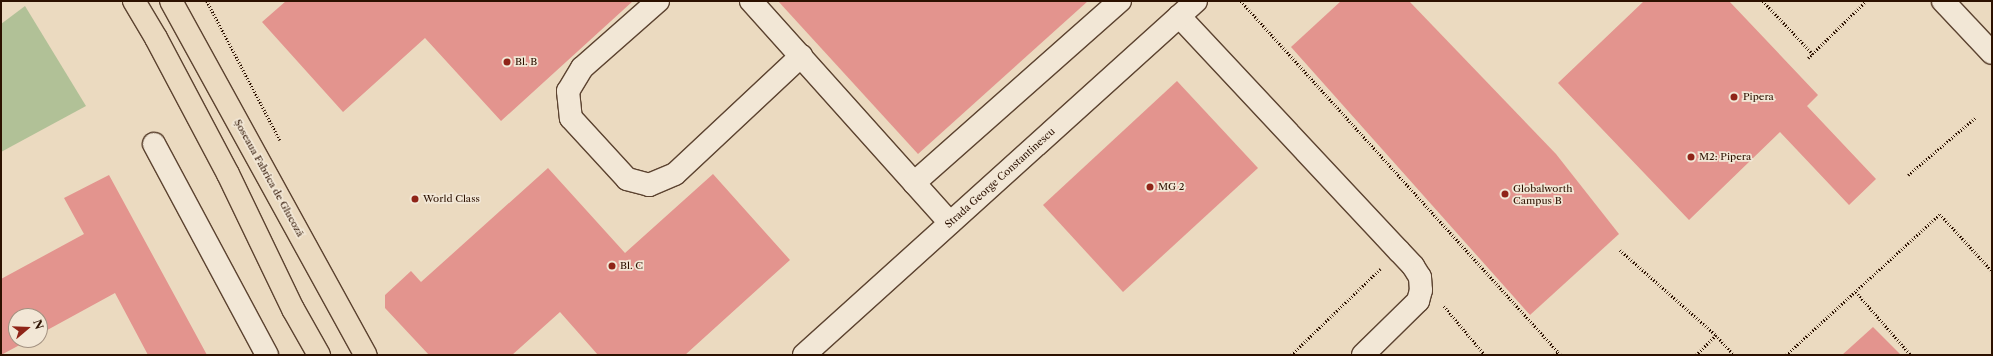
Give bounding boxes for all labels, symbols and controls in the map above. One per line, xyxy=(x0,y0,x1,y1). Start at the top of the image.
place label: Bl. B xyxy=(515,56,537,68)
marker: Bl. B xyxy=(502,57,512,67)
marker: Pipera xyxy=(1728,91,1740,103)
place label: Pipera xyxy=(1743,91,1774,103)
street label: Șoseaua Fabrica de Glucoză xyxy=(232,117,306,239)
street label: Strada George Constantinescu xyxy=(942,125,1058,231)
place label: M2: Pipera xyxy=(1699,151,1751,163)
marker: M2: Pipera xyxy=(1686,152,1696,162)
place label: MG 2 xyxy=(1158,181,1184,193)
marker: MG 2 xyxy=(1145,182,1155,192)
place label: Globalworth Campus B xyxy=(1513,182,1572,206)
marker: Globalworth Campus B xyxy=(1500,189,1510,199)
place label: World Class xyxy=(423,193,480,205)
marker: World Class xyxy=(410,194,420,204)
place label: Bl. C xyxy=(620,260,643,272)
marker: Bl. C xyxy=(607,261,617,271)
north arrow xyxy=(8,308,48,348)
text: N xyxy=(30,318,47,331)

